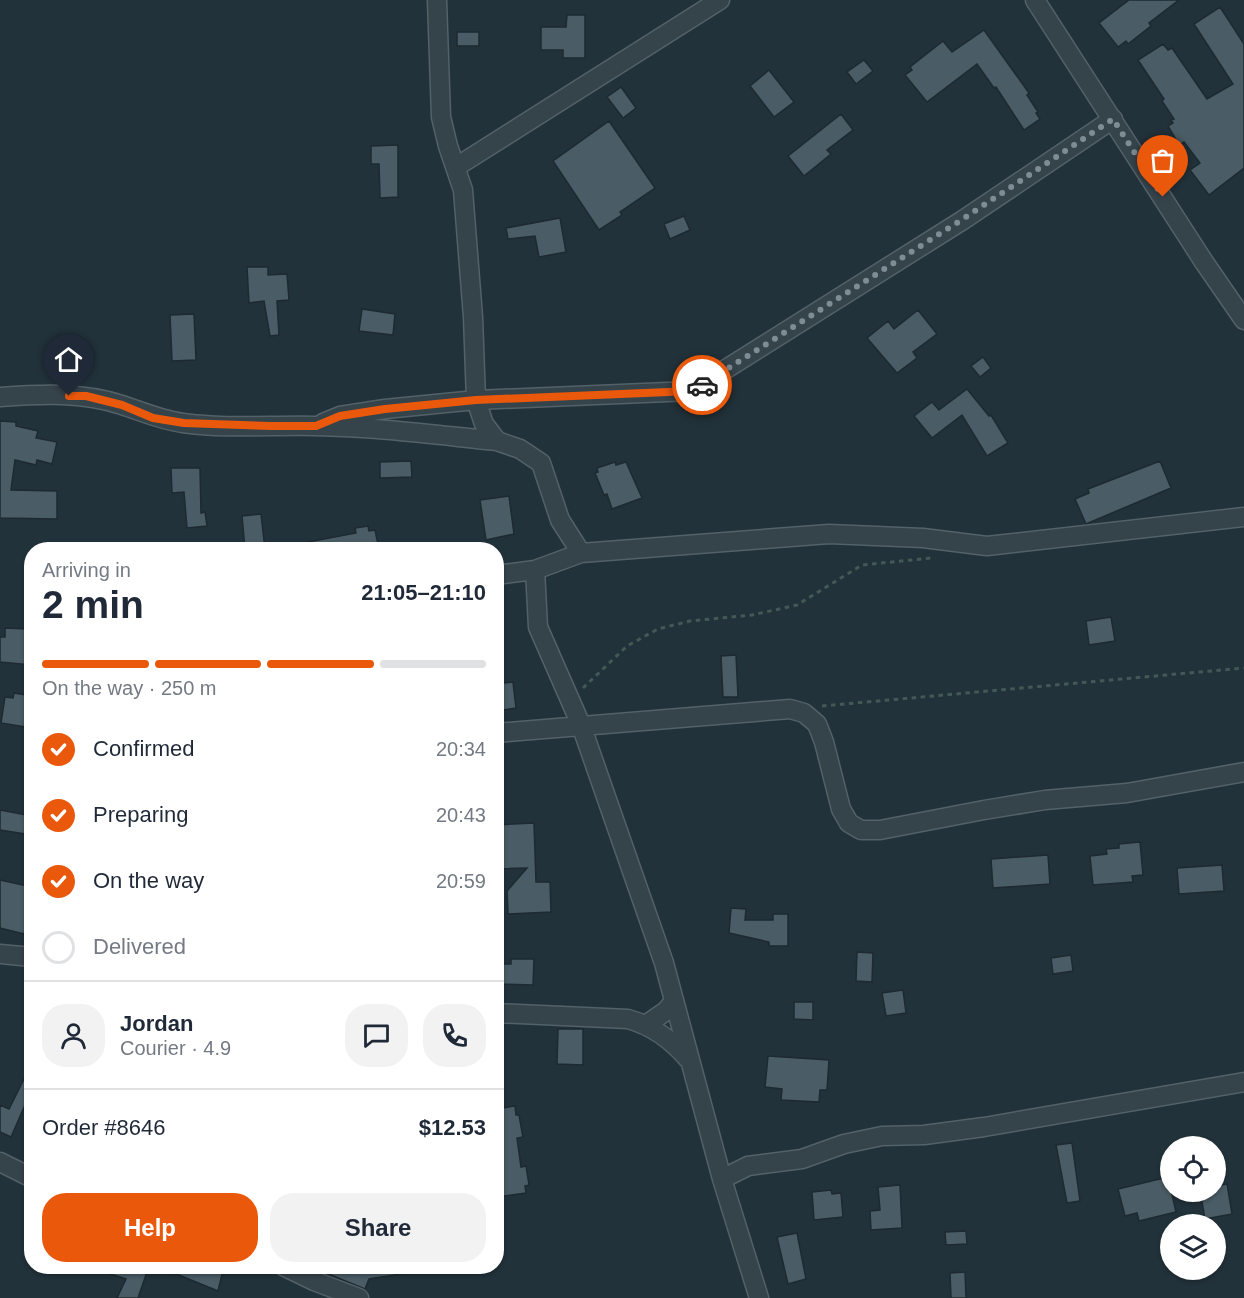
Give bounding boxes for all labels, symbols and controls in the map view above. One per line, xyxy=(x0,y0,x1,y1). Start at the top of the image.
pin xyxy=(1137,135,1188,197)
icon: bag xyxy=(1146,144,1179,177)
pin xyxy=(43,334,94,396)
icon: home xyxy=(52,343,85,376)
courier xyxy=(672,355,732,415)
icon: car xyxy=(686,369,719,402)
text: Arriving in xyxy=(42,559,131,581)
text: 21:05–21:10 xyxy=(361,580,486,605)
text: 2 min xyxy=(42,583,144,626)
text: On the way · 250 m xyxy=(42,677,217,699)
icon: check xyxy=(42,733,75,766)
text: Confirmed xyxy=(93,736,194,761)
text: 20:34 xyxy=(436,738,486,760)
icon: check xyxy=(42,799,75,832)
text: Preparing xyxy=(93,802,188,827)
text: 20:43 xyxy=(436,804,486,826)
icon: check xyxy=(42,865,75,898)
text: On the way xyxy=(93,868,204,893)
text: 20:59 xyxy=(436,870,486,892)
text: Delivered xyxy=(93,934,186,959)
button: person xyxy=(42,1004,105,1067)
button: chat xyxy=(345,1004,408,1067)
button: phone xyxy=(423,1004,486,1067)
text: Jordan xyxy=(120,1011,193,1036)
text: Courier · 4.9 xyxy=(120,1037,231,1059)
text: Order #8646 xyxy=(42,1115,166,1140)
text: $12.53 xyxy=(419,1115,486,1140)
map controls xyxy=(1160,1136,1226,1280)
button: locate xyxy=(1160,1136,1226,1202)
button: Help xyxy=(42,1193,258,1262)
button: Share xyxy=(270,1193,486,1262)
button: layers xyxy=(1160,1214,1226,1280)

